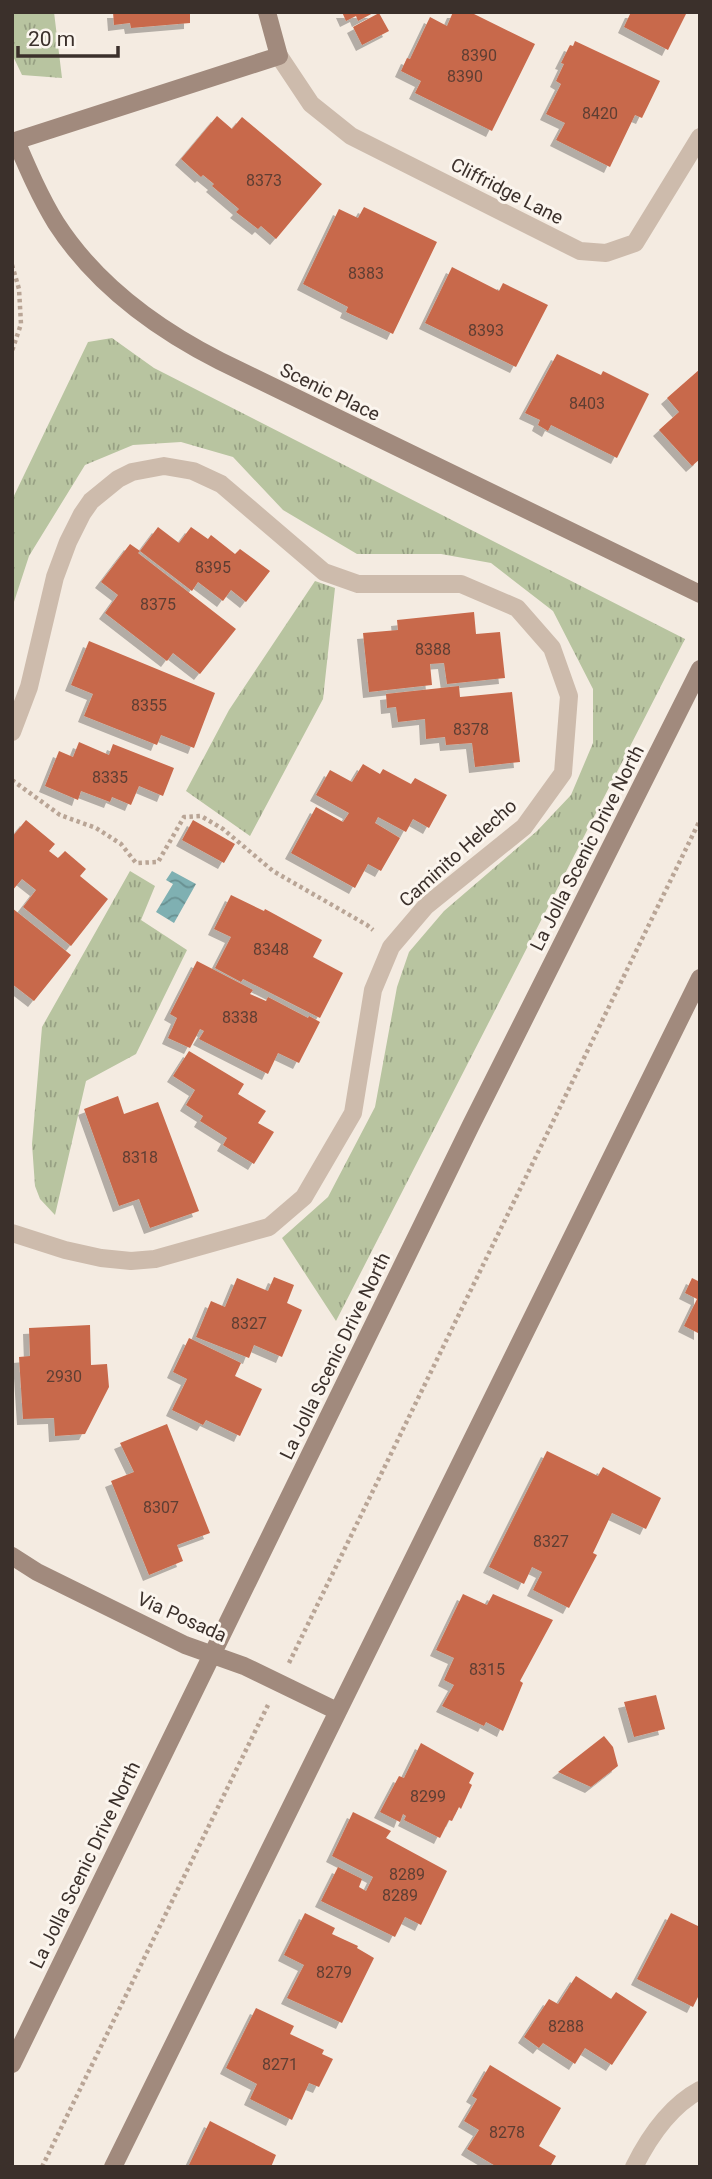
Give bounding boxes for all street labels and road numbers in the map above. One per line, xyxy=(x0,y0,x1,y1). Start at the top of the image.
street label: Cliffridge Lane xyxy=(447,153,567,229)
street label: Scenic Place xyxy=(276,358,384,426)
street label: La Jolla Scenic Drive North xyxy=(525,741,649,955)
street label: Caminito Helecho xyxy=(394,794,522,912)
street label: La Jolla Scenic Drive North xyxy=(275,1249,395,1463)
street label: Via Posada xyxy=(134,1587,230,1647)
street label: La Jolla Scenic Drive North xyxy=(25,1758,145,1972)

